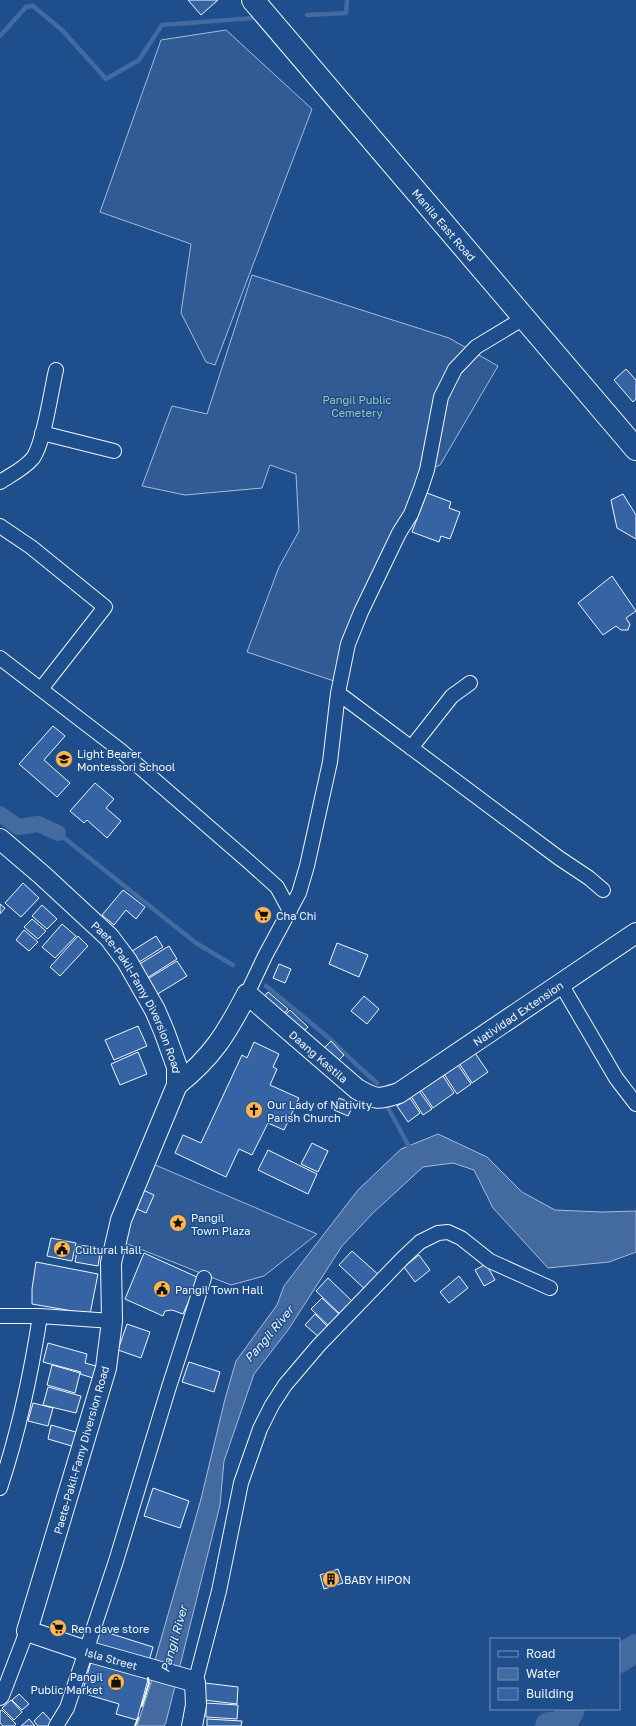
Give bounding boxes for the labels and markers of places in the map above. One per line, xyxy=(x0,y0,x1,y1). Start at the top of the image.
place label: Light Bearer Montessori School xyxy=(77,747,176,773)
school or university icon: Light Bearer Montessori School xyxy=(54,749,74,769)
supermarket icon: Cha Chi xyxy=(253,905,273,925)
place label: Cha Chi xyxy=(276,909,316,922)
place label: Our Lady of Nativity Parish Church xyxy=(267,1098,372,1124)
church icon: Our Lady of Nativity Parish Church xyxy=(244,1100,264,1120)
place label: Pangil Town Plaza xyxy=(191,1211,251,1237)
place icon: Pangil Town Plaza xyxy=(168,1213,188,1233)
public building icon: Cultural Hall xyxy=(52,1239,72,1259)
place label: Cultural Hall xyxy=(75,1243,142,1256)
public building icon: Pangil Town Hall xyxy=(152,1279,172,1299)
place label: Pangil Town Hall xyxy=(175,1283,264,1296)
building icon: BABY HIPON xyxy=(321,1569,341,1589)
place label: BABY HIPON xyxy=(344,1573,411,1586)
supermarket icon: Ren dave store xyxy=(48,1618,68,1638)
place label: Ren dave store xyxy=(71,1622,150,1635)
place label: Pangil Public Market xyxy=(30,1670,103,1696)
shop icon: Pangil Public Market xyxy=(106,1672,126,1692)

